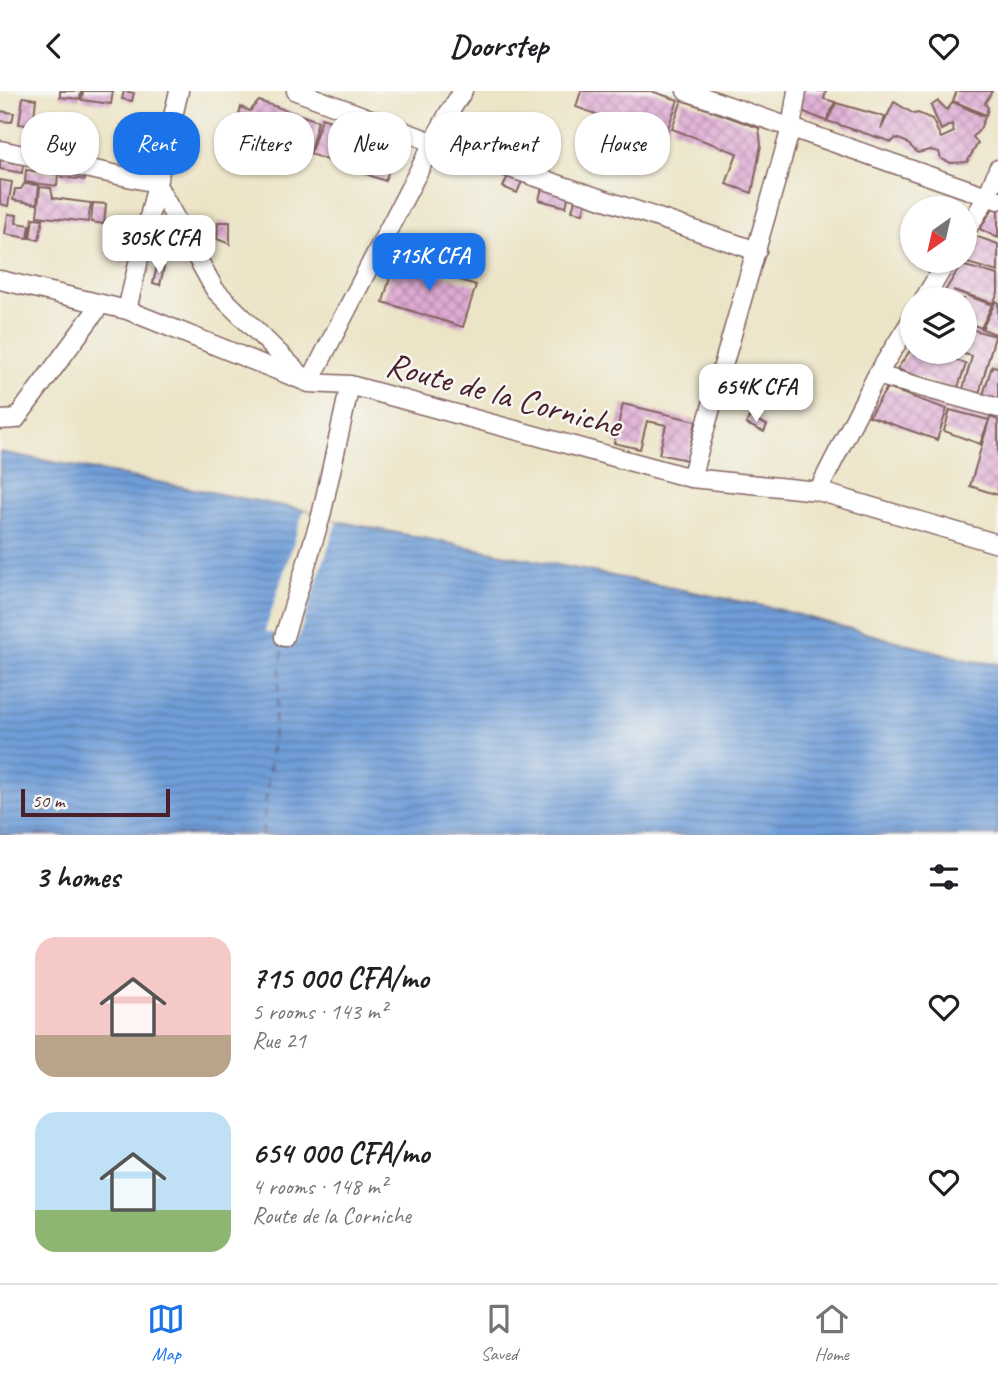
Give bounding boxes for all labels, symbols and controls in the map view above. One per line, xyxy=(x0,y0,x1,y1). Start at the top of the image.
text: Doorstep xyxy=(450,25,548,66)
icon: back xyxy=(35,27,73,65)
icon: heart xyxy=(925,27,963,65)
chip: Buy xyxy=(21,112,99,175)
chip: Rent xyxy=(113,112,200,175)
chip: Filters xyxy=(214,112,314,175)
chip: New xyxy=(328,112,411,175)
chip: Apartment xyxy=(425,112,561,175)
chip: House xyxy=(575,112,670,175)
north arrow xyxy=(900,196,976,273)
map controls xyxy=(900,196,977,364)
pin: 305K CFA xyxy=(87,215,231,275)
text: 305K CFA xyxy=(118,223,200,252)
pin: 715K CFA xyxy=(357,233,501,293)
text: 715K CFA xyxy=(388,241,470,270)
button: layers xyxy=(900,287,977,364)
street label: Route de la Corniche xyxy=(381,341,629,448)
pin: 654K CFA xyxy=(684,365,828,424)
text: 654K CFA xyxy=(715,372,797,401)
scale bar xyxy=(21,786,170,818)
text: 50 m xyxy=(32,789,64,813)
text: 3 homes xyxy=(35,858,120,896)
icon: filters xyxy=(925,858,963,896)
text: 715 000 CFA/mo xyxy=(252,959,429,997)
icon: home xyxy=(91,965,175,1049)
icon: heart xyxy=(925,988,963,1026)
text: 5 rooms · 143 m² xyxy=(252,997,387,1026)
text: Rue 21 xyxy=(252,1026,306,1055)
text: 654 000 CFA/mo xyxy=(252,1134,429,1172)
icon: home xyxy=(91,1140,175,1224)
icon: heart xyxy=(925,1163,963,1201)
text: 4 rooms · 148 m² xyxy=(252,1172,387,1201)
text: Route de la Corniche xyxy=(252,1201,411,1230)
tab: Map xyxy=(147,1300,185,1366)
tab: Saved xyxy=(480,1300,518,1366)
tab: Home xyxy=(813,1300,851,1366)

